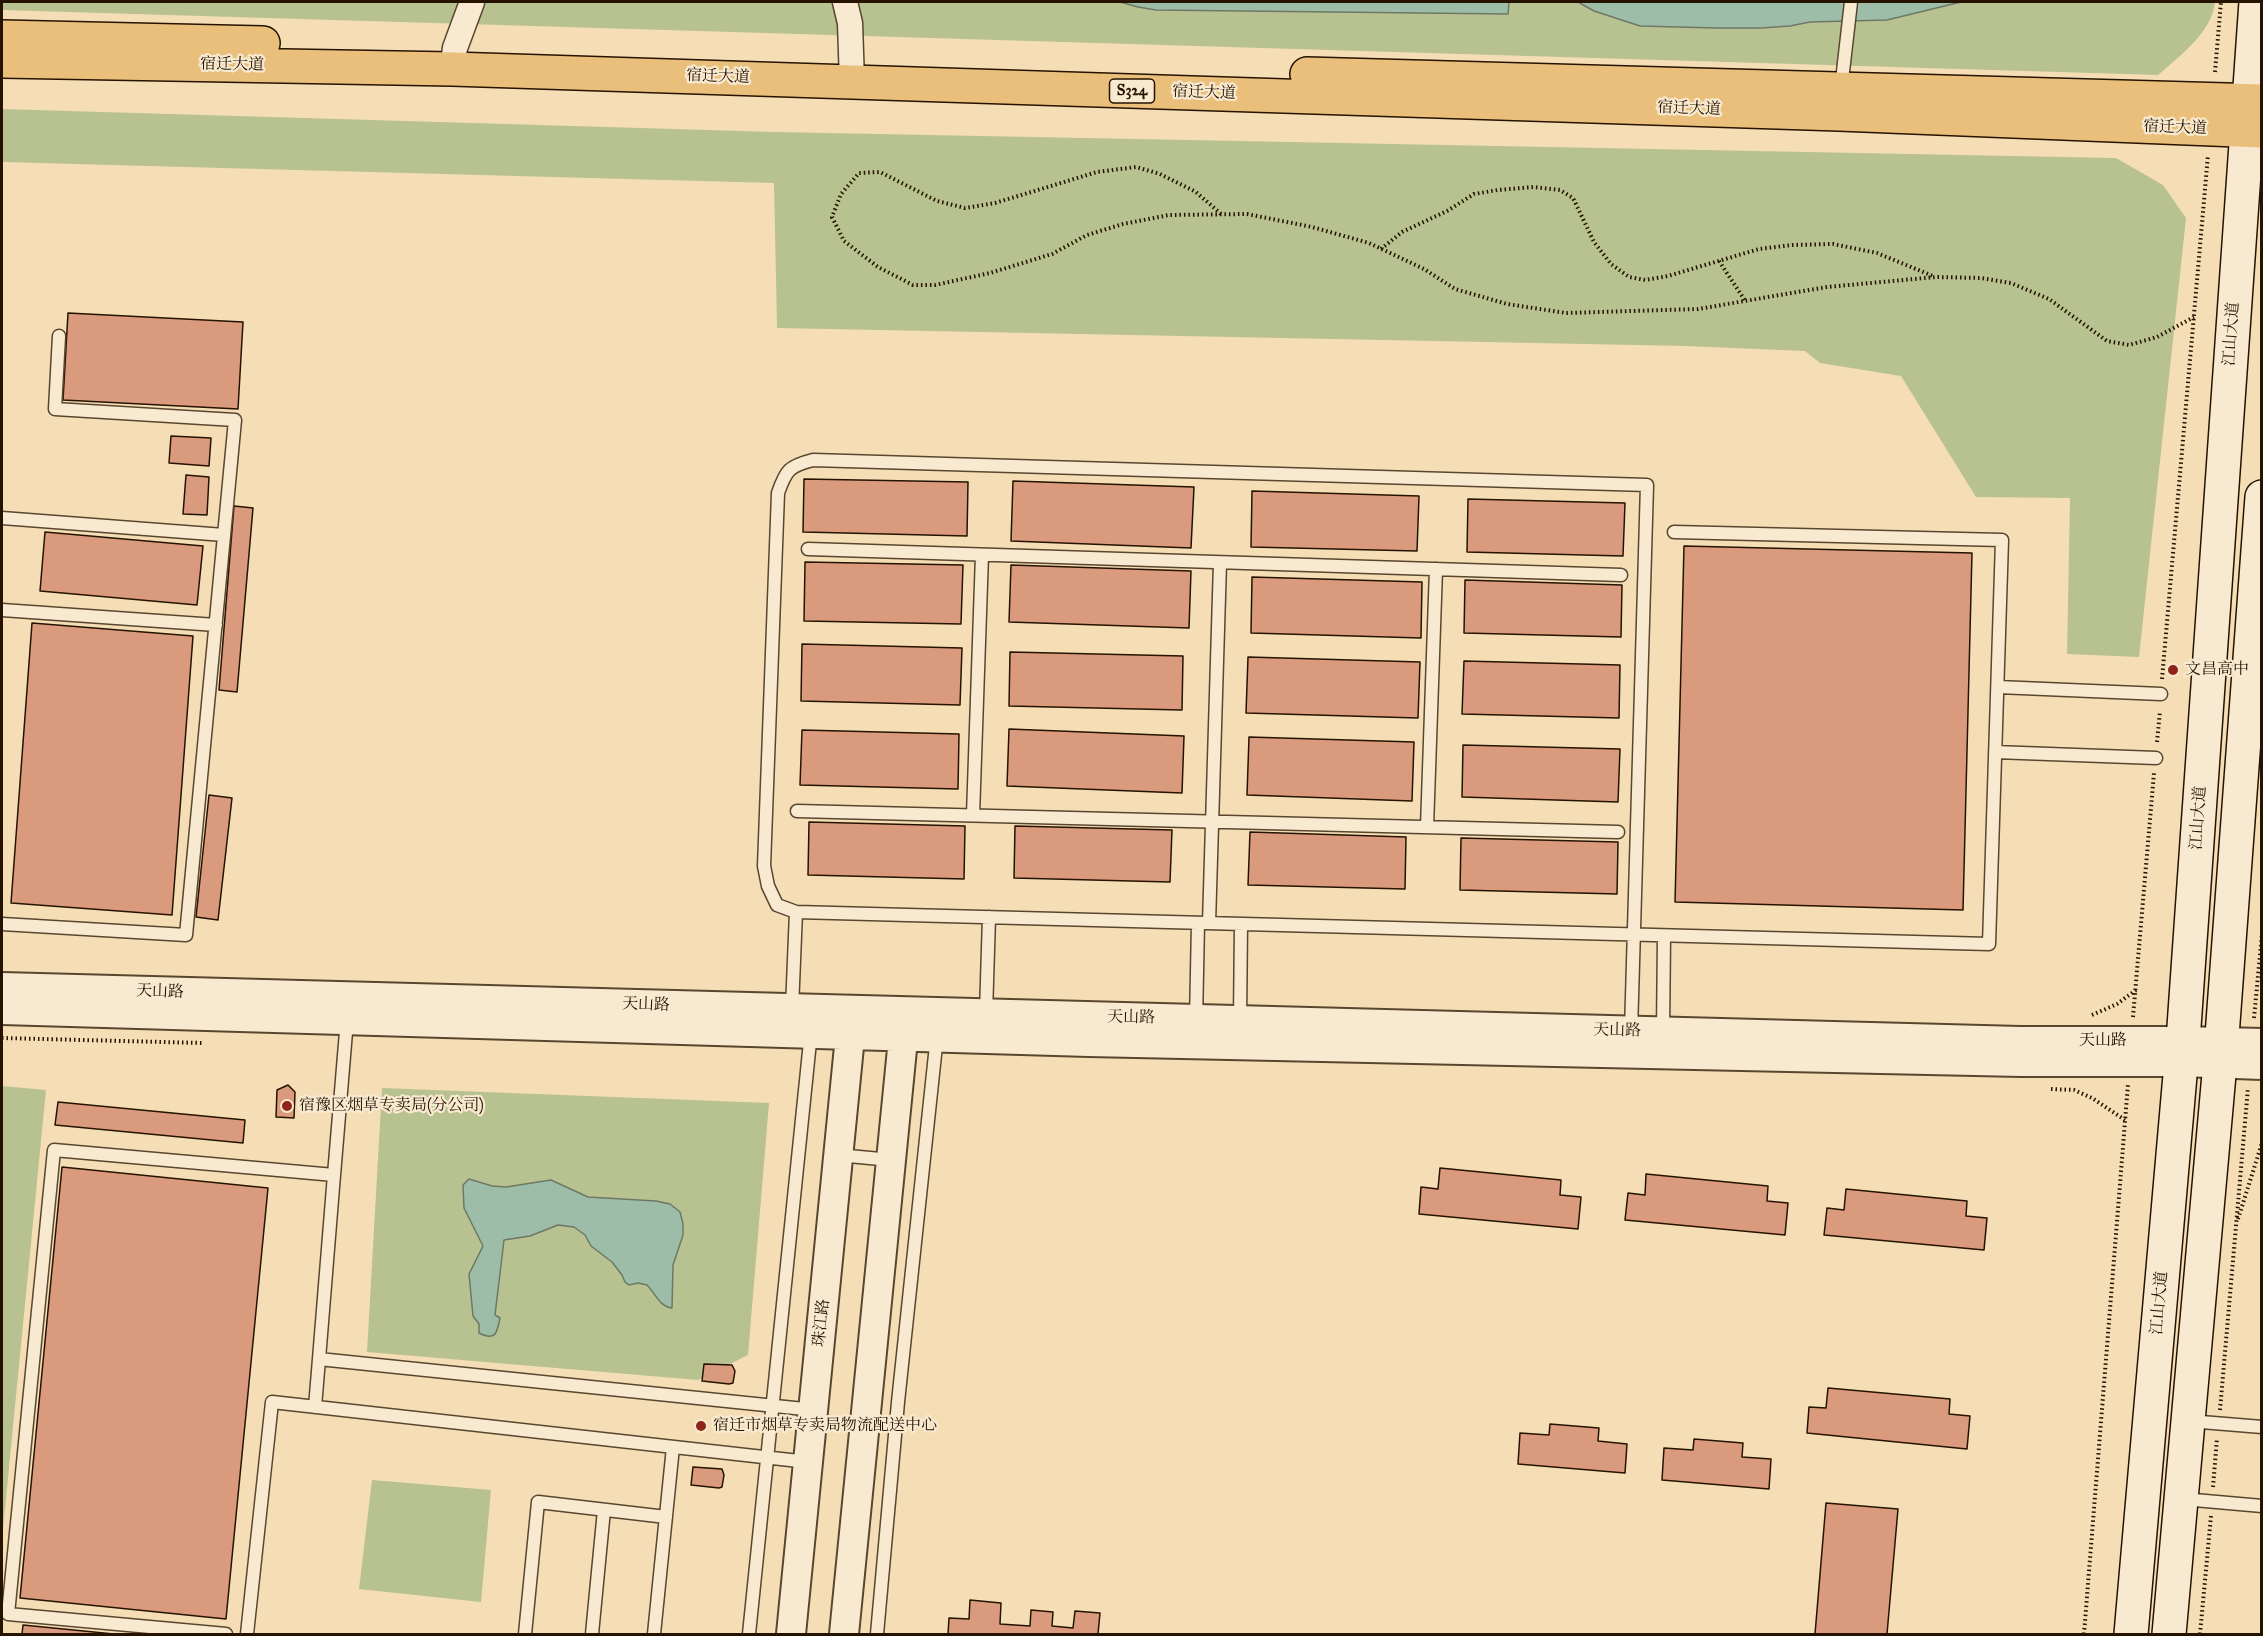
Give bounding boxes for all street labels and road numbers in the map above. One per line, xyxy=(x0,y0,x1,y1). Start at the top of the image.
street label: 宿迁大道 xyxy=(200,55,264,75)
street label: 宿迁大道 xyxy=(686,66,750,88)
road number: S324 xyxy=(1110,79,1154,103)
street label: 宿迁大道 xyxy=(1172,82,1236,104)
street label: 宿迁大道 xyxy=(1657,98,1721,120)
street label: 宿迁大道 xyxy=(2143,117,2207,139)
street label: 江山大道 xyxy=(2220,301,2244,367)
street label: 江山大道 xyxy=(2187,785,2211,851)
street label: 天山路 xyxy=(136,982,184,1002)
street label: 天山路 xyxy=(622,995,670,1015)
street label: 天山路 xyxy=(1107,1008,1155,1028)
street label: 天山路 xyxy=(1593,1021,1641,1041)
street label: 天山路 xyxy=(2079,1031,2127,1051)
street label: 江山大道 xyxy=(2148,1270,2172,1336)
street label: 珠江路 xyxy=(810,1298,834,1348)

